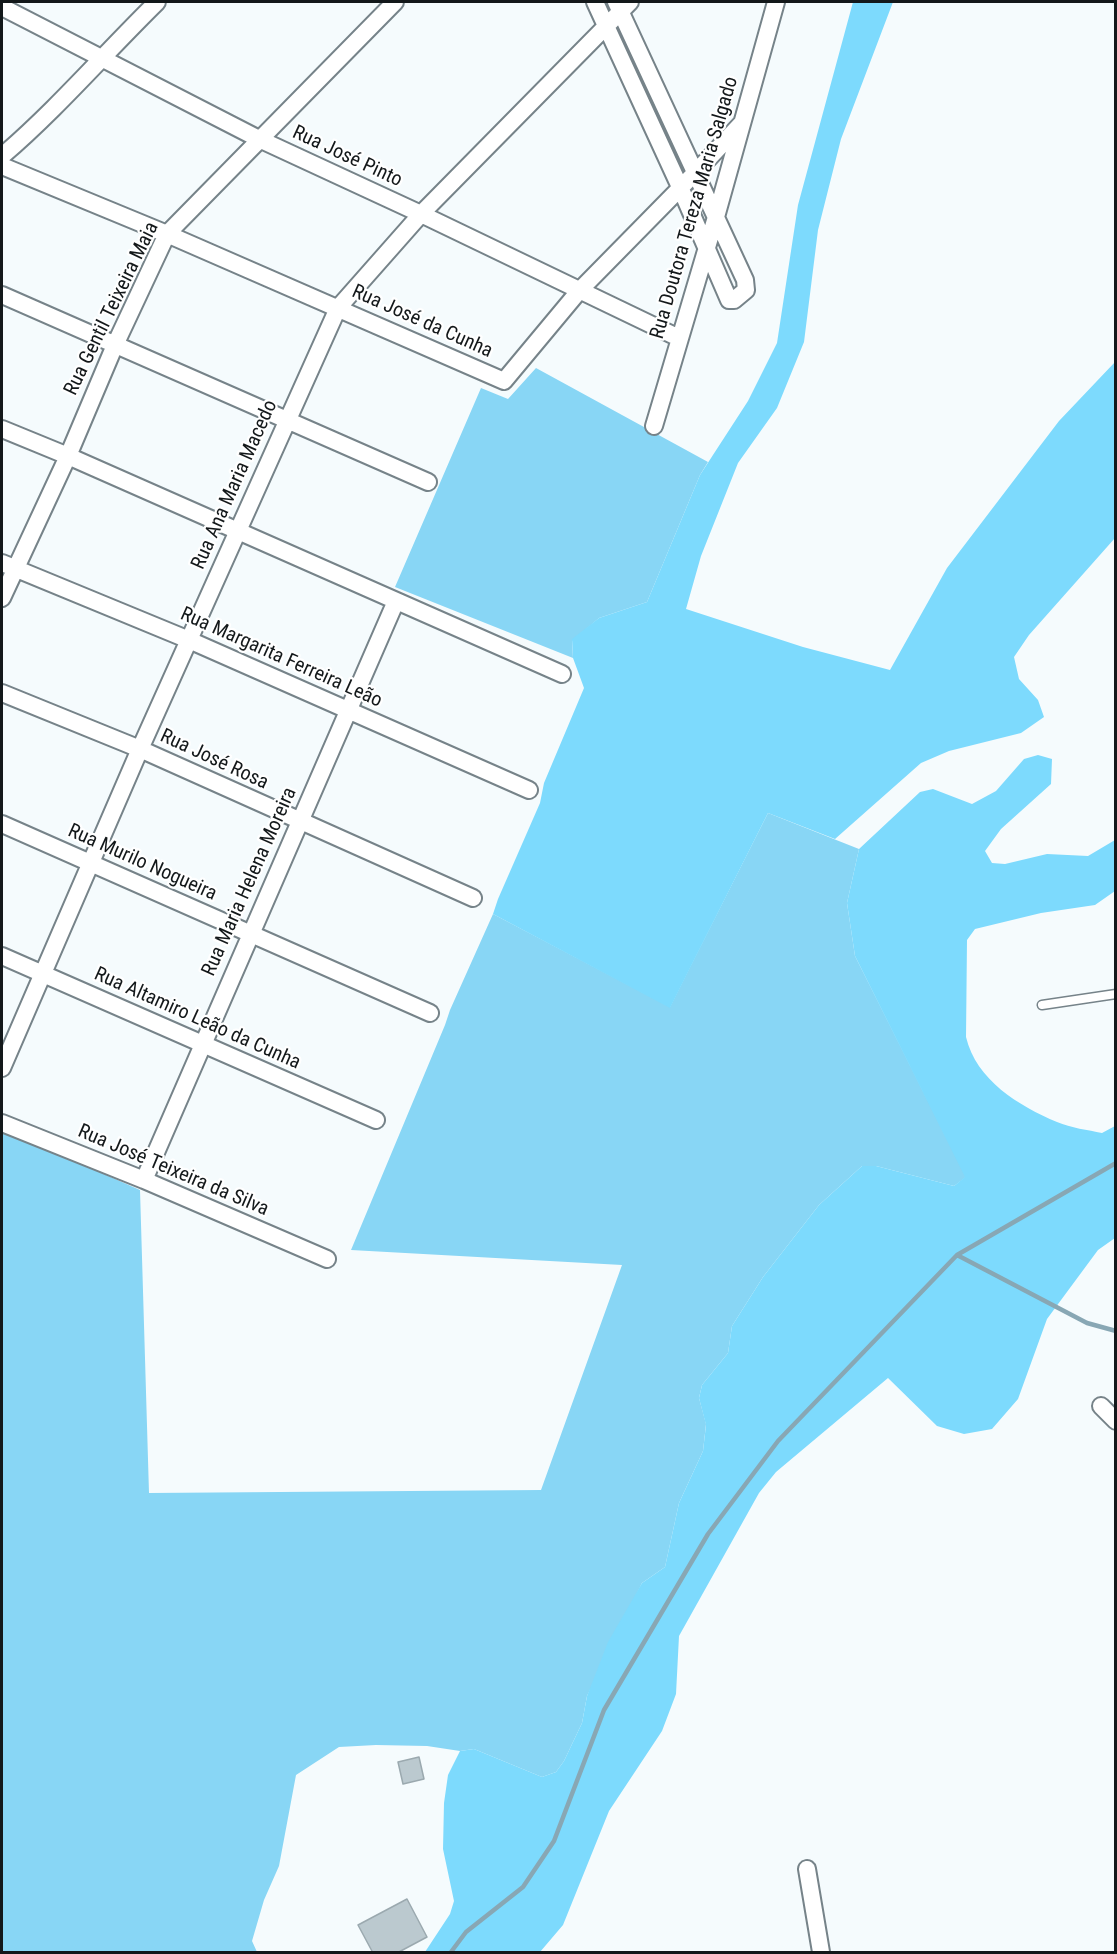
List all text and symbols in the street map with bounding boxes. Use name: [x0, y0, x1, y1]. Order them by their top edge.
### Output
street label: Rua Doutora Tereza Maria Salgado: [646, 74, 744, 342]
street label: Rua José Pinto: [288, 121, 406, 193]
street label: Rua Gentil Teixeira Maia: [60, 218, 164, 400]
street label: Rua José da Cunha: [348, 280, 496, 364]
street label: Rua Ana Maria Macedo: [187, 397, 283, 573]
street label: Rua Margarita Ferreira Leão: [176, 603, 386, 713]
street label: Rua José Rosa: [156, 724, 272, 796]
street label: Rua Maria Helena Moreira: [198, 784, 302, 980]
street label: Rua Murilo Nogueira: [64, 819, 220, 907]
street label: Rua Altamiro Leão da Cunha: [90, 963, 304, 1075]
street label: Rua José Teixeira da Silva: [74, 1120, 272, 1222]

